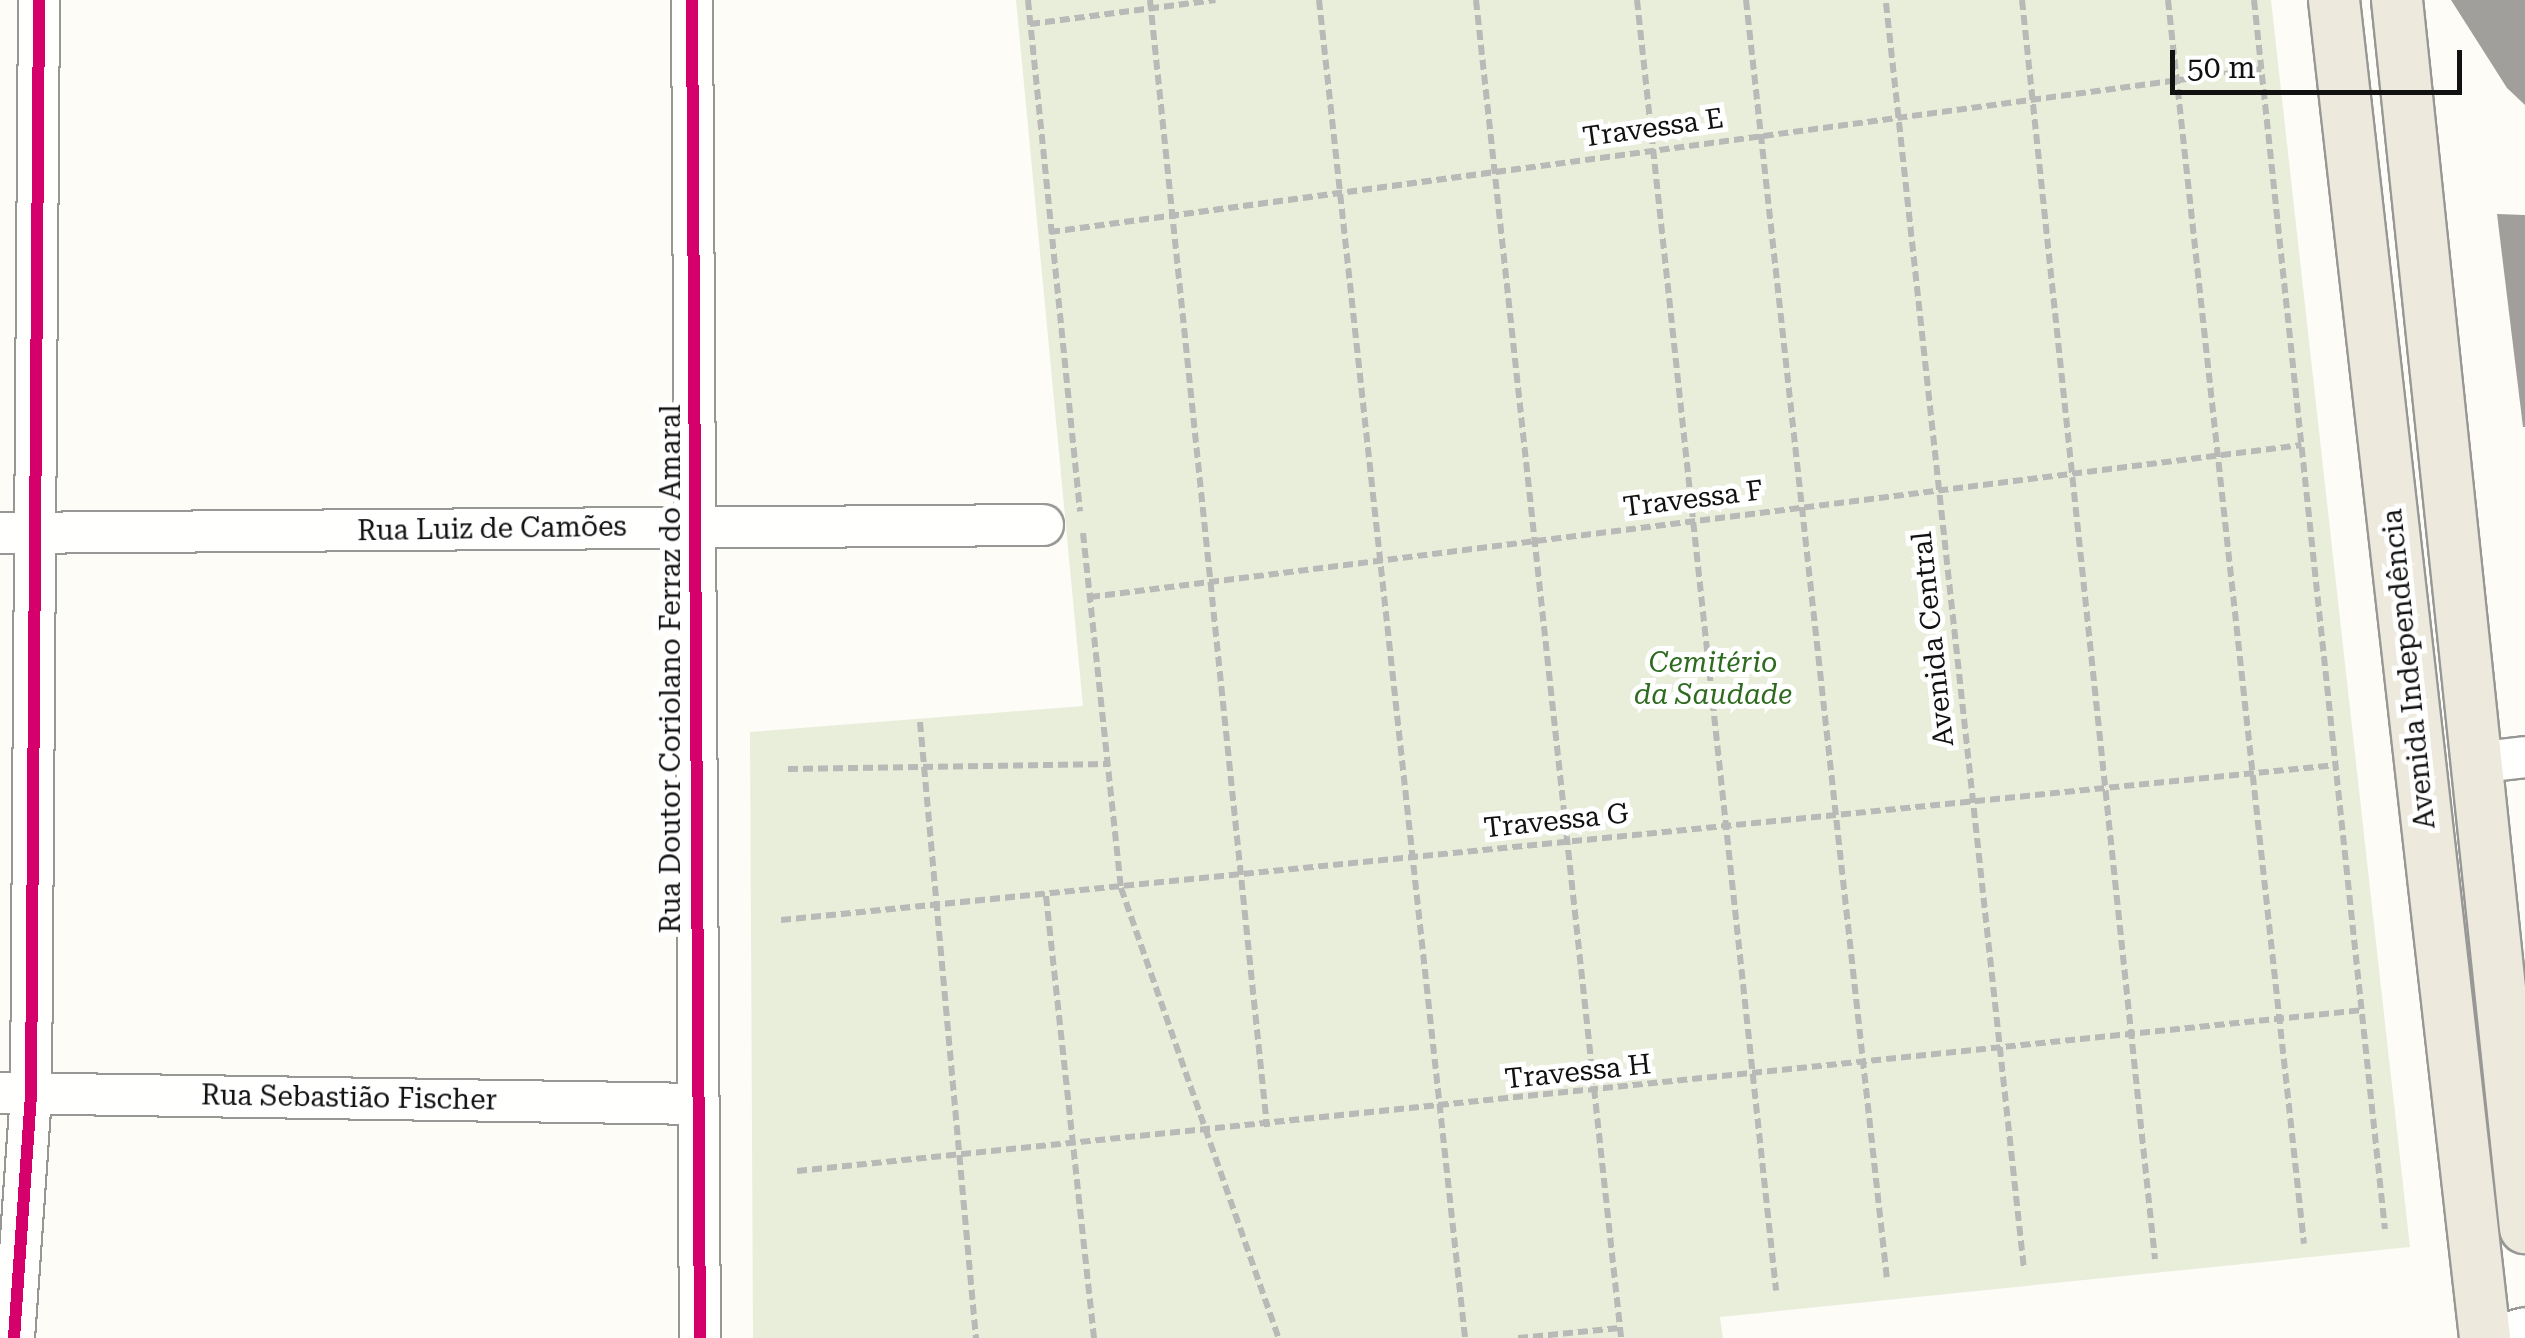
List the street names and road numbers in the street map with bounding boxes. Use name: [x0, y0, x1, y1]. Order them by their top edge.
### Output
street label: Travessa E: [1580, 102, 1726, 154]
street label: Rua Doutor Coriolano Ferraz do Amaral: [654, 405, 688, 933]
street label: Travessa F: [1621, 474, 1765, 524]
street label: Avenida Independência: [2375, 507, 2443, 831]
street label: Rua Luiz de Camões: [357, 510, 627, 548]
street label: Avenida Central: [1905, 530, 1961, 748]
street label: Travessa G: [1482, 797, 1630, 845]
street label: Travessa H: [1503, 1048, 1653, 1096]
street label: Rua Sebastião Fischer: [201, 1079, 497, 1117]

